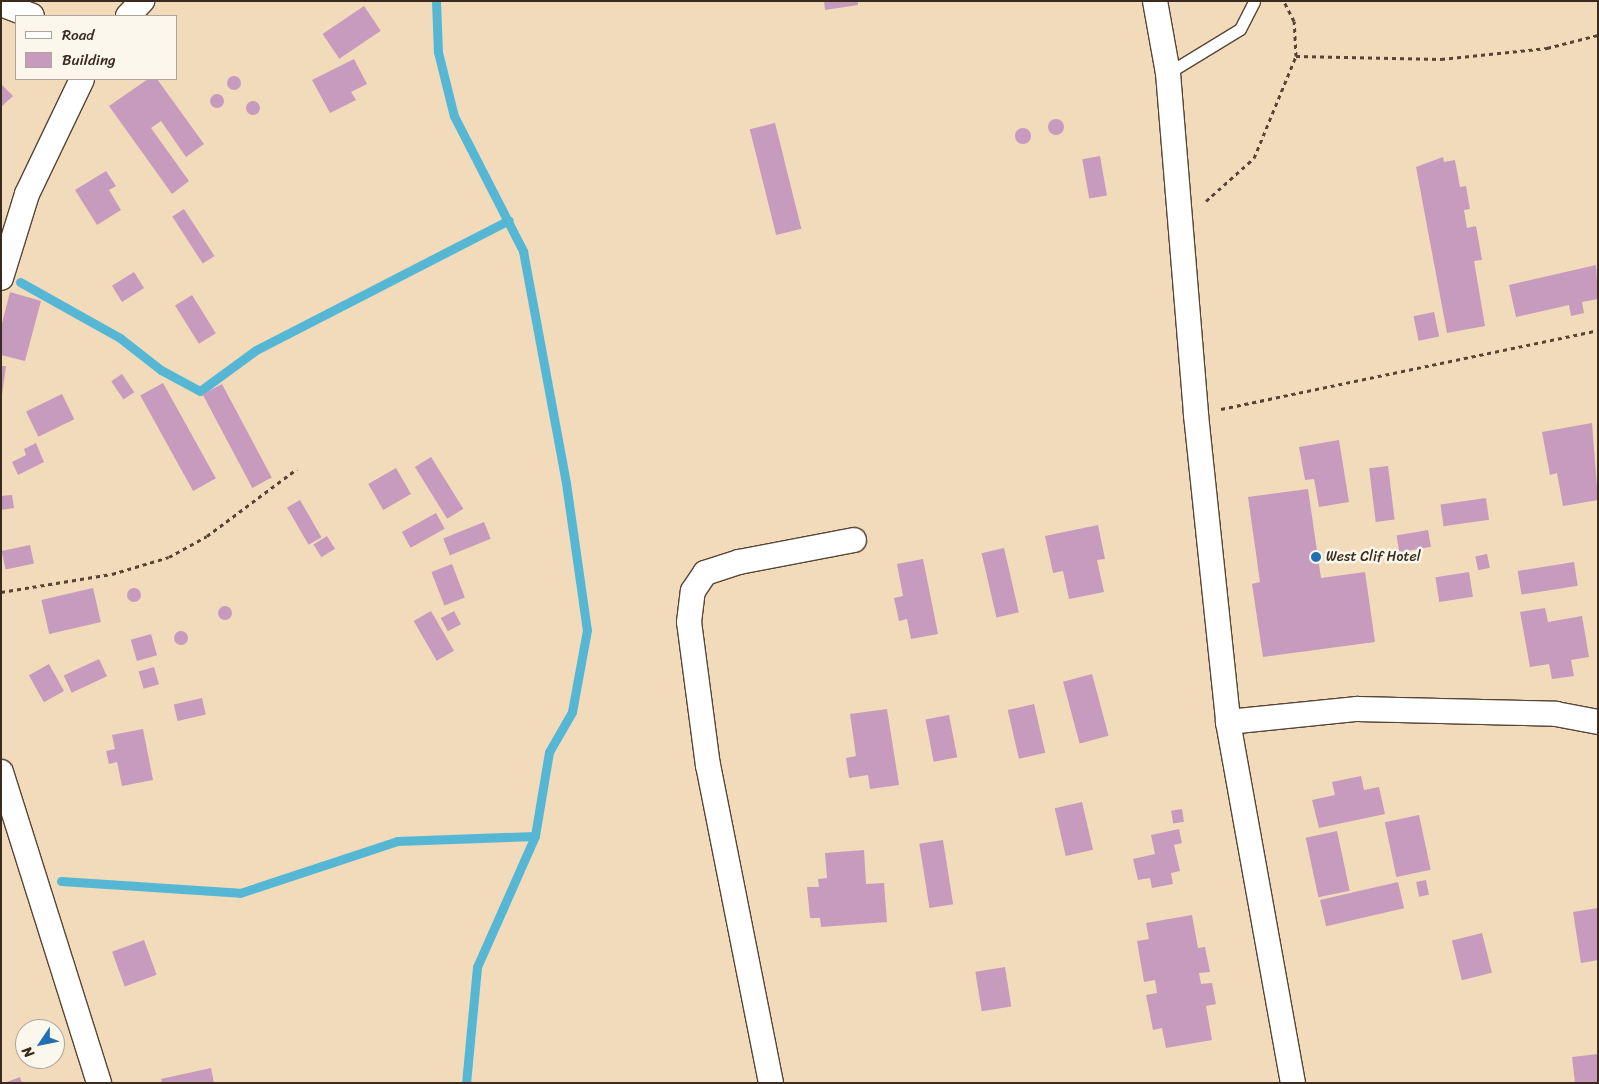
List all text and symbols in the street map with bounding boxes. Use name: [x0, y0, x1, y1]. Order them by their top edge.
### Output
legend: [15, 15, 178, 80]
text: Road: [62, 22, 94, 48]
text: Building: [62, 47, 116, 73]
place label: West Clif Hotel: [1326, 549, 1421, 565]
marker: West Clif Hotel: [1310, 551, 1322, 563]
north arrow: [15, 1019, 65, 1069]
text: N: [15, 1041, 41, 1063]

